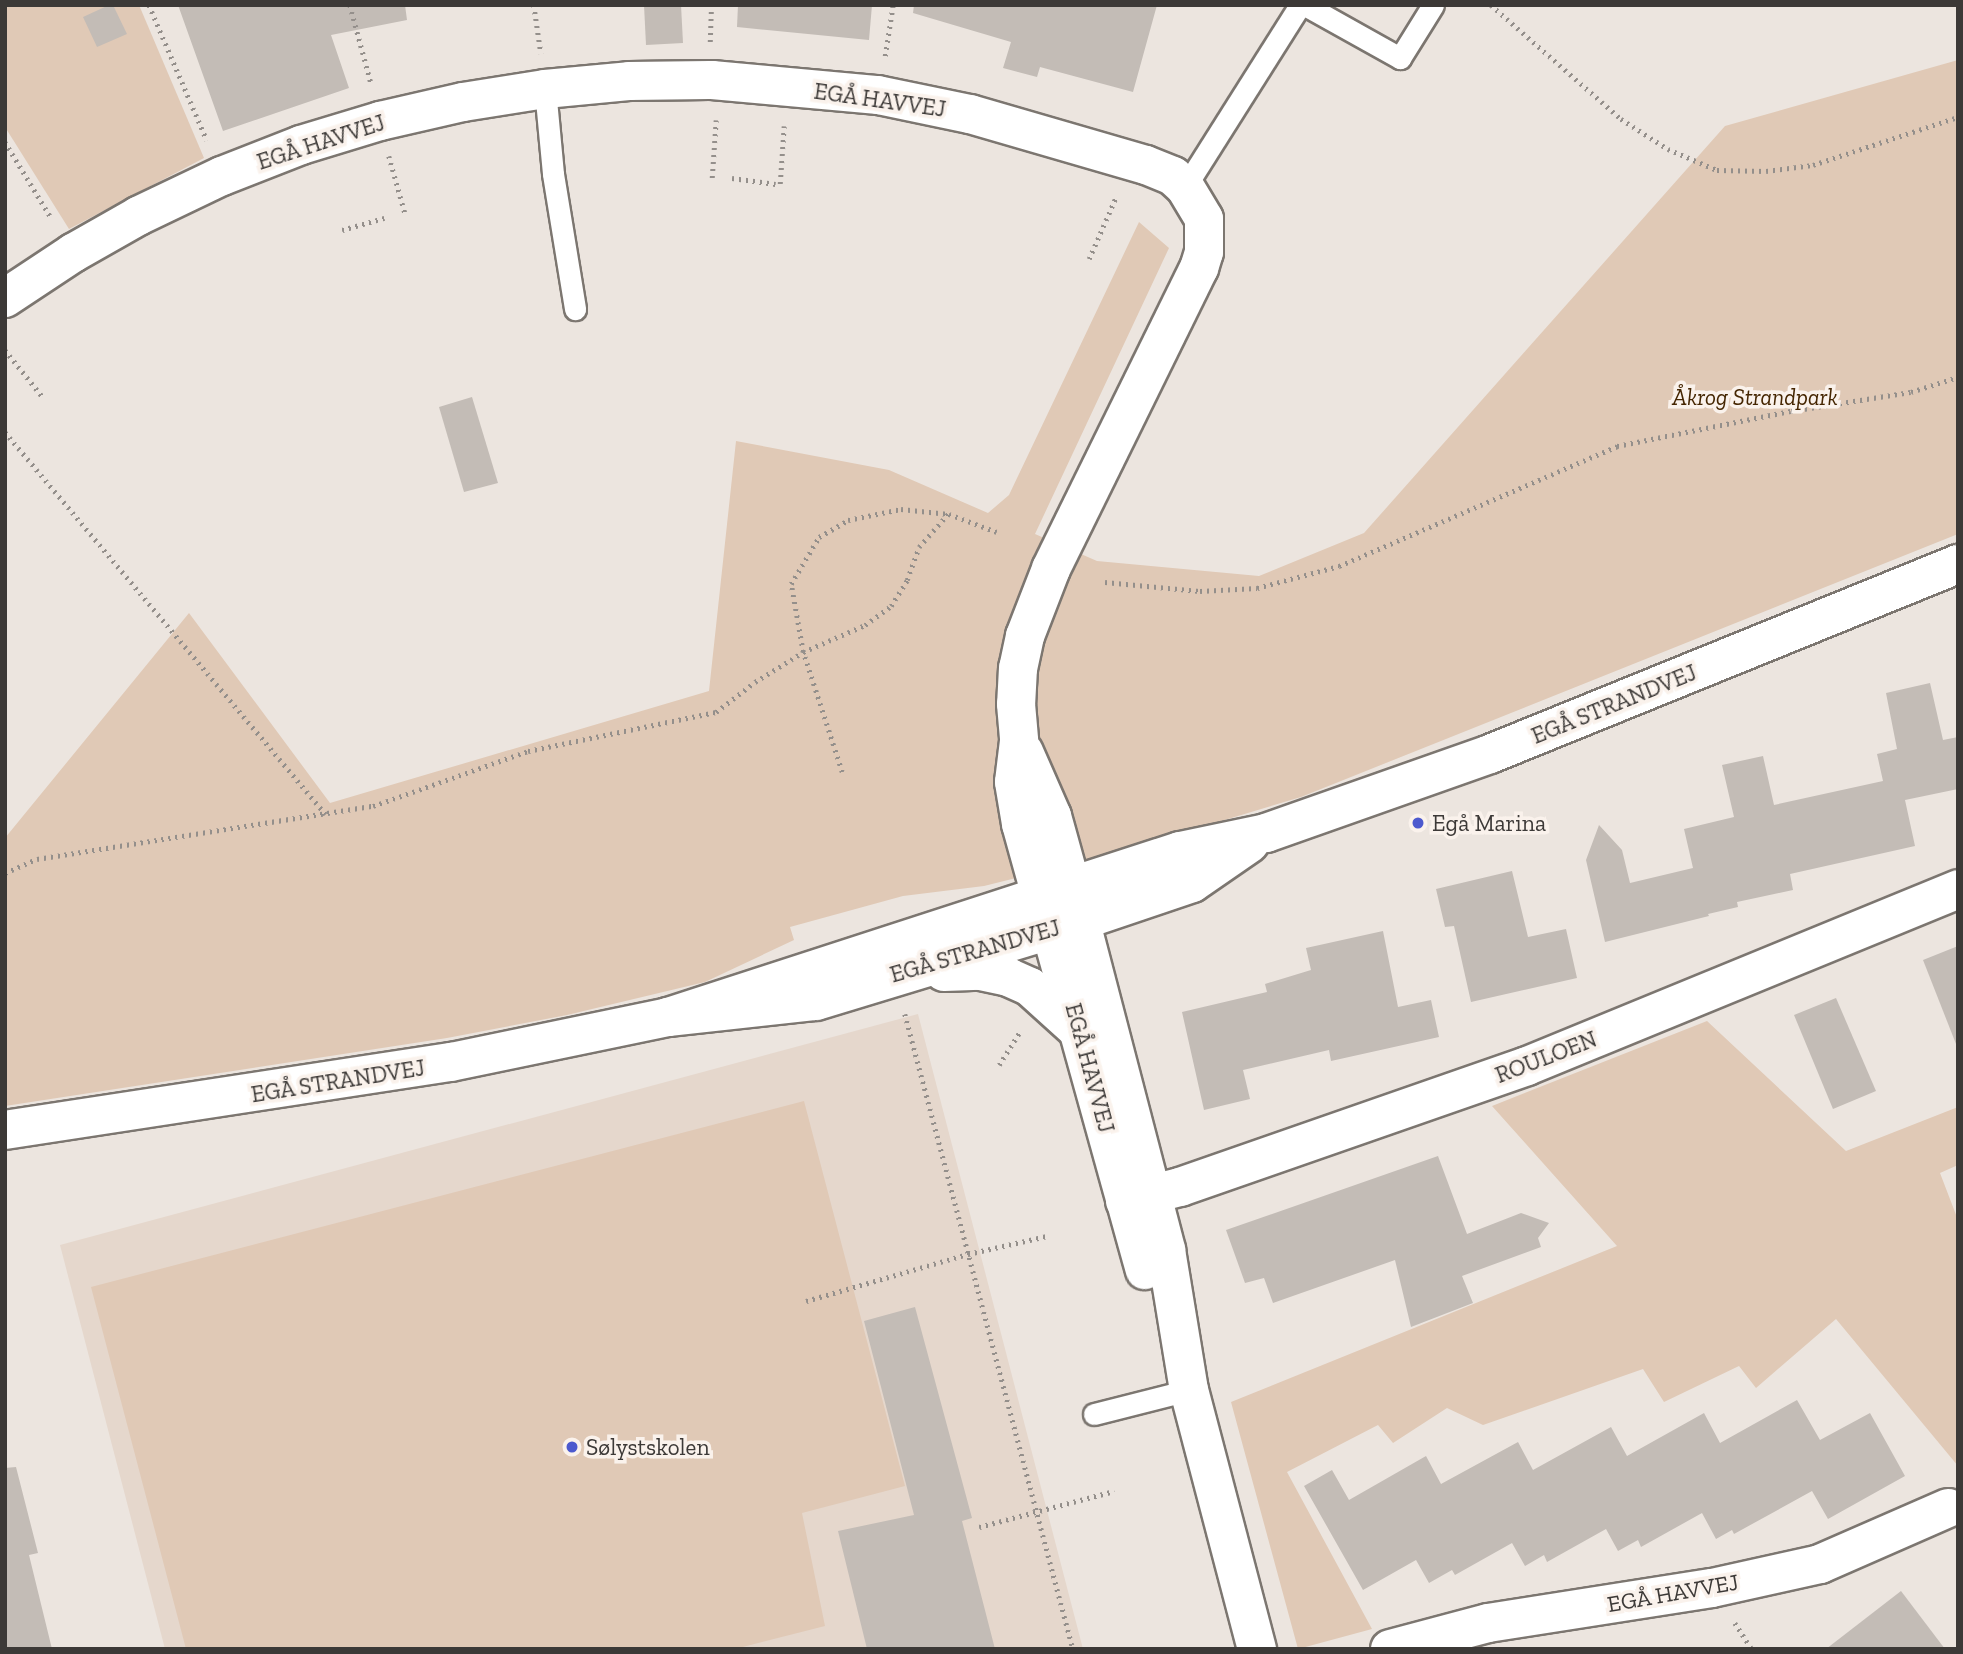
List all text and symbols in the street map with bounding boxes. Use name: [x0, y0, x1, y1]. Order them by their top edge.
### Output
street label: EGÅ HAVVEJ: [812, 77, 948, 123]
street label: EGÅ HAVVEJ: [253, 108, 389, 176]
park label: Åkrog Strandpark: [1672, 383, 1838, 411]
street label: EGÅ STRANDVEJ: [1527, 658, 1701, 750]
place label: Egå Marina: [1432, 809, 1546, 837]
marker: Egå Marina: [1410, 815, 1426, 831]
street label: EGÅ STRANDVEJ: [886, 913, 1064, 989]
street label: EGÅ HAVVEJ: [1059, 1000, 1121, 1136]
street label: ROULOEN: [1491, 1025, 1601, 1089]
street label: EGÅ STRANDVEJ: [249, 1054, 427, 1108]
place label: Sølystskolen: [586, 1433, 710, 1461]
marker: Sølystskolen: [564, 1439, 580, 1455]
street label: EGÅ HAVVEJ: [1605, 1568, 1741, 1618]

